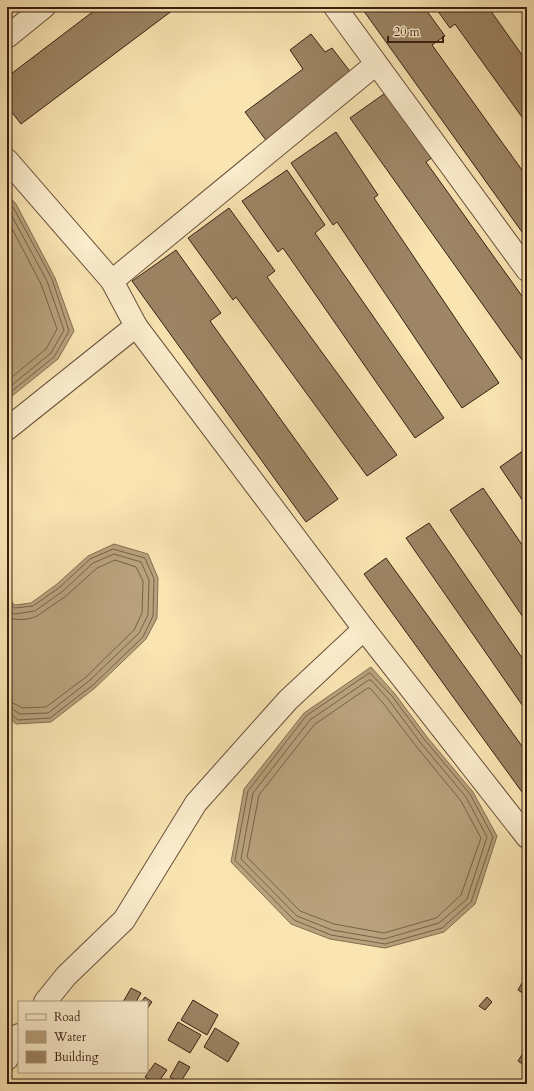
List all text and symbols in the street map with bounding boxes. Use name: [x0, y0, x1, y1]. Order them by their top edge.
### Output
scale bar: [388, 18, 443, 44]
text: 20 m: [394, 24, 421, 40]
legend: [18, 1001, 148, 1073]
text: Road: [54, 1009, 81, 1025]
text: Water: [53, 1029, 87, 1045]
text: Building: [54, 1049, 99, 1065]

